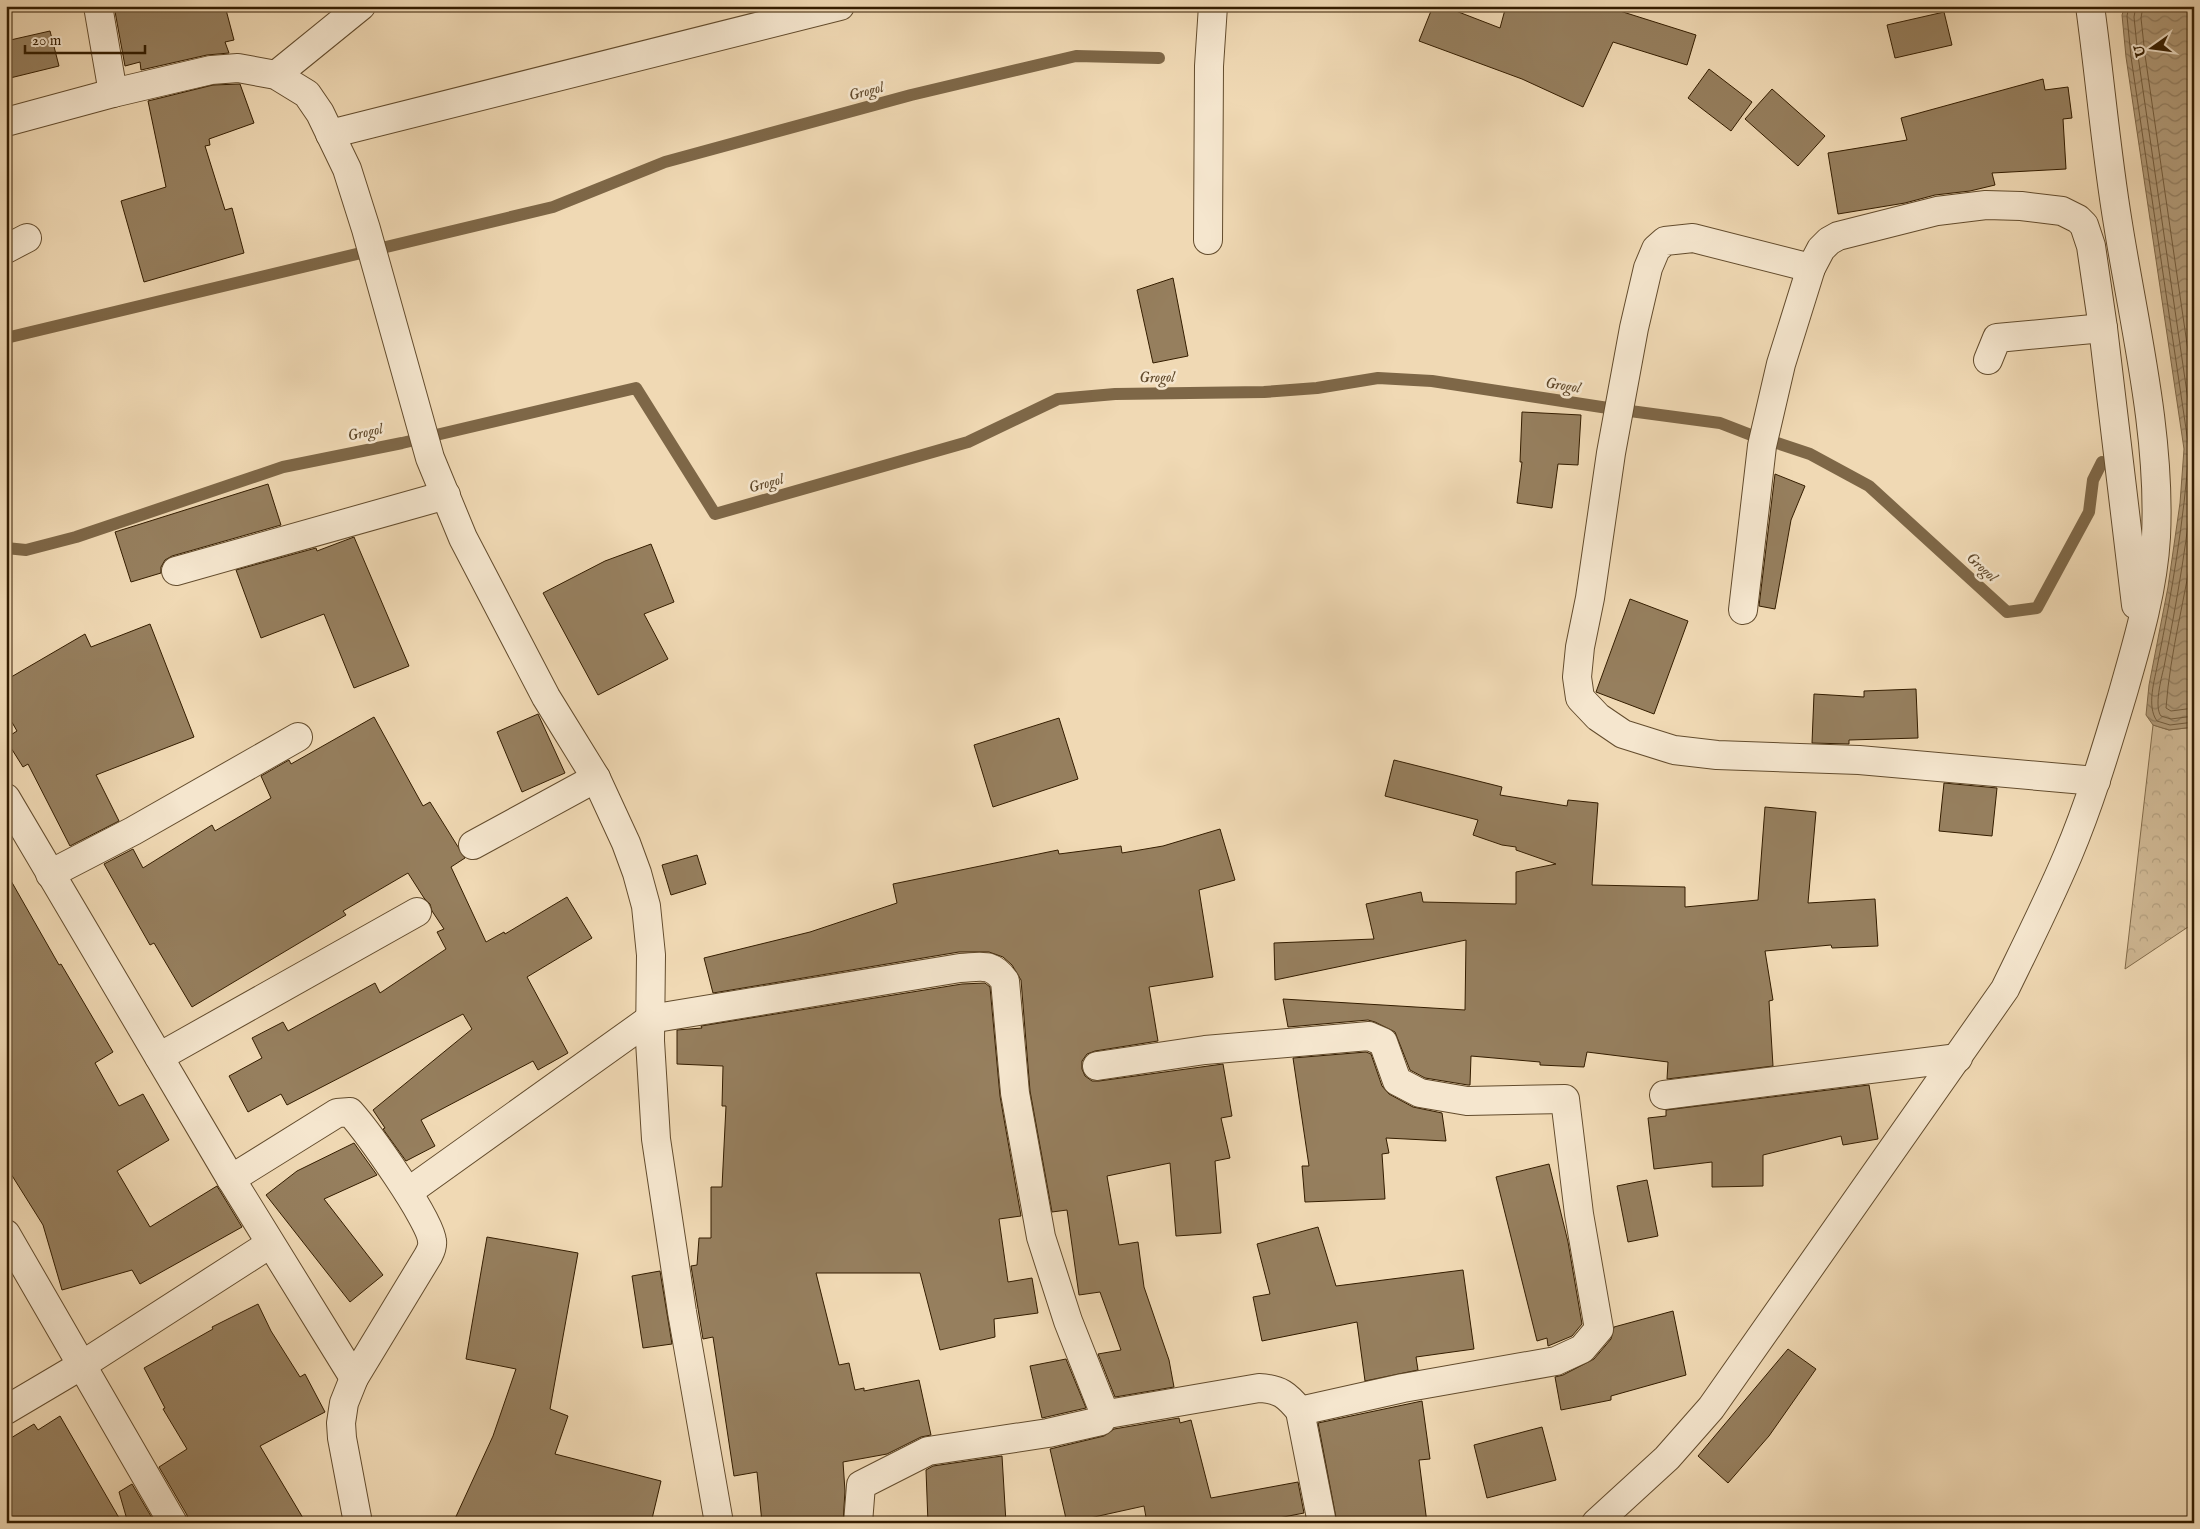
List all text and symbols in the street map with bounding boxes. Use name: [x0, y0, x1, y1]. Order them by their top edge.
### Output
scale bar: [25, 22, 145, 54]
north arrow: [2128, 22, 2178, 72]
text: 20 m: [32, 31, 62, 50]
text: U: [2130, 42, 2151, 60]
water label: Grogol: [847, 77, 887, 106]
water label: Grogol: [1139, 368, 1176, 388]
water label: Grogol: [1544, 373, 1583, 399]
water label: Grogol: [346, 419, 386, 447]
water label: Grogol: [746, 469, 788, 498]
water label: Grogol: [1961, 548, 2002, 588]

